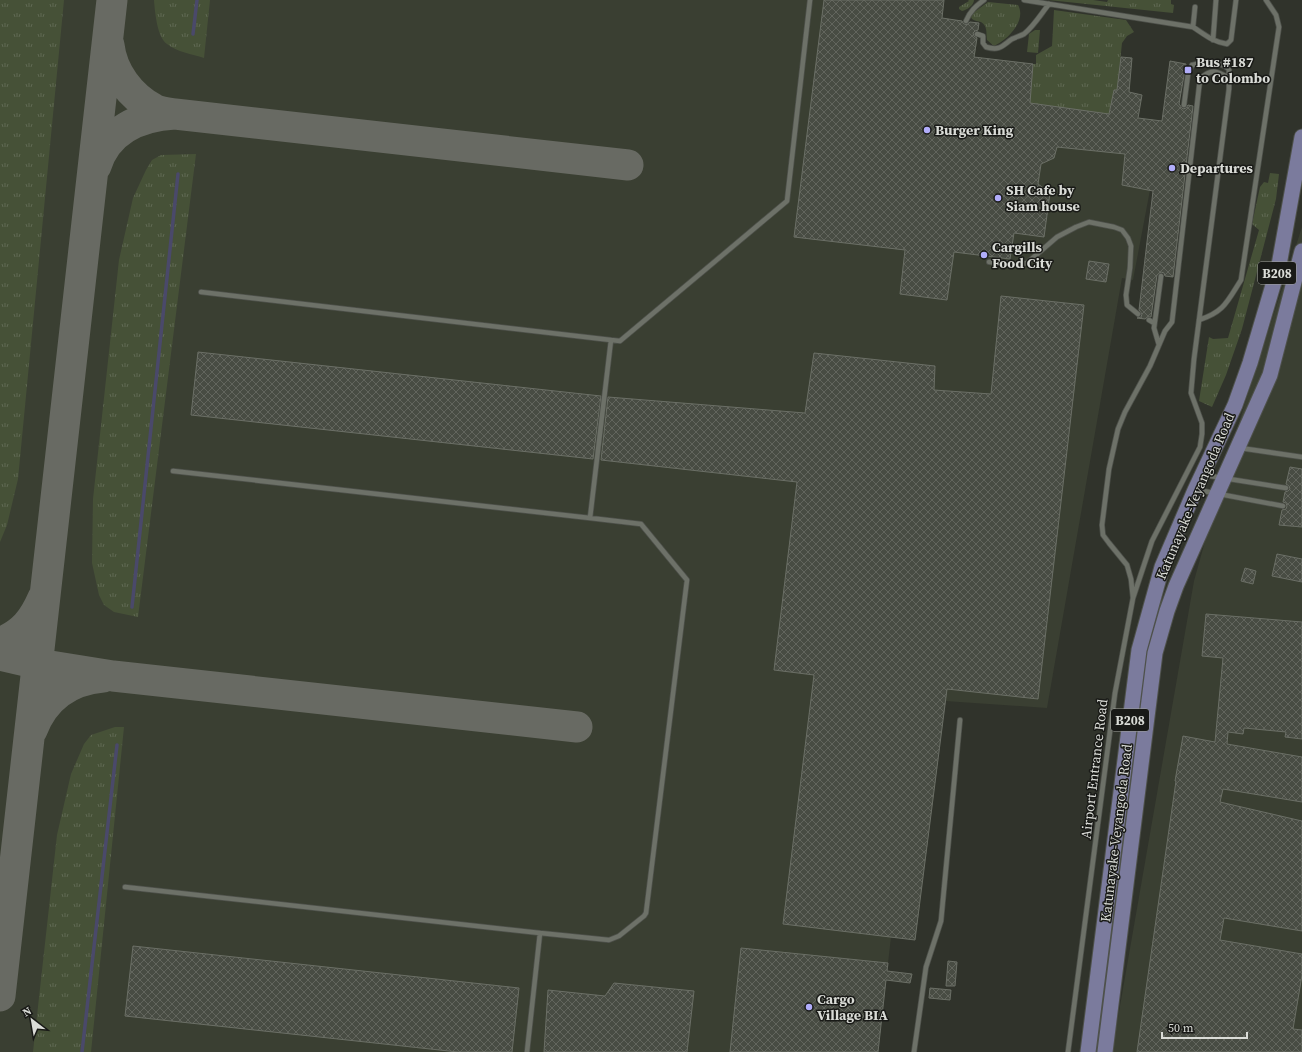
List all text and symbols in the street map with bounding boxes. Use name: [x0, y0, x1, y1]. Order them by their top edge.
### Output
place label: Bus #187 to Colombo: [1196, 52, 1270, 88]
marker: Bus #187 to Colombo: [1183, 65, 1193, 75]
place label: Burger King: [935, 120, 1014, 140]
marker: Burger King: [922, 125, 932, 135]
place label: Departures: [1180, 158, 1253, 178]
marker: Departures: [1167, 163, 1177, 173]
place label: SH Cafe by Siam house: [1006, 180, 1080, 216]
marker: SH Cafe by Siam house: [993, 193, 1003, 203]
place label: Cargills Food City: [992, 237, 1053, 273]
marker: Cargills Food City: [979, 250, 989, 260]
road number: B208: [1258, 262, 1296, 284]
street label: Katunayake-Veyangoda Road: [1151, 410, 1239, 582]
street label: Airport Entrance Road: [1075, 698, 1113, 840]
road number: B208: [1111, 709, 1149, 731]
street label: Katunayake-Veyangoda Road: [1095, 743, 1137, 923]
place label: Cargo Village BIA: [817, 989, 888, 1025]
north arrow: [12, 1000, 52, 1040]
marker: Cargo Village BIA: [804, 1002, 814, 1012]
text: N: [20, 1003, 34, 1020]
scale bar: [1162, 1014, 1247, 1040]
text: 50 m: [1168, 1020, 1194, 1036]

